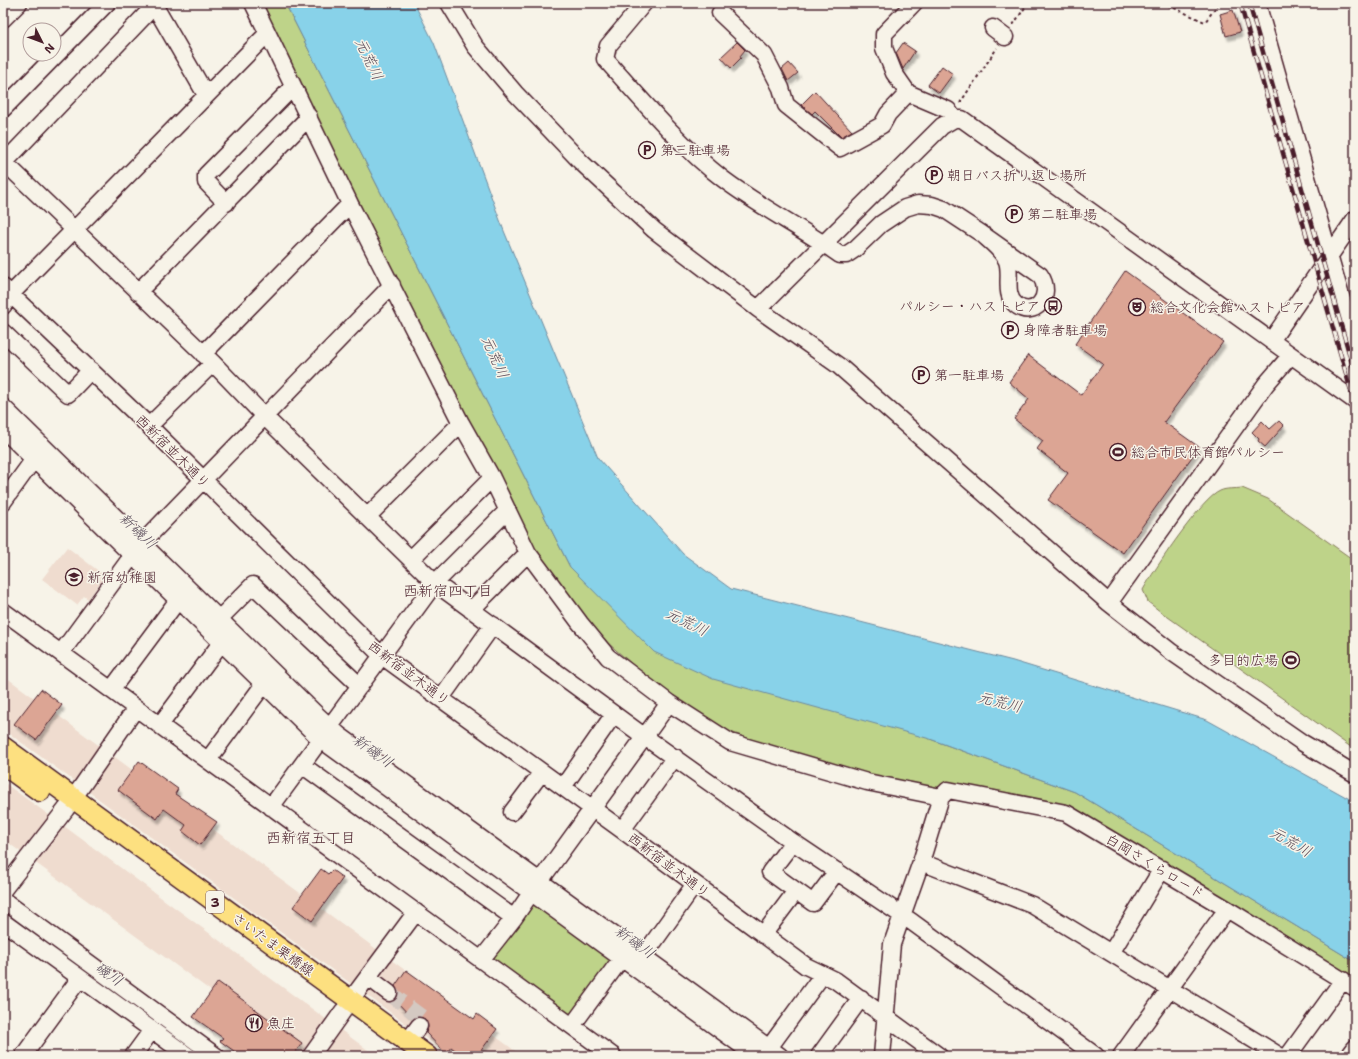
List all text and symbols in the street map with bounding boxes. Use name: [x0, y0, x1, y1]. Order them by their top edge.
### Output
north arrow: [22, 22, 62, 62]
water label: 元荒川: [350, 34, 388, 84]
text: N: [40, 40, 58, 57]
parking icon: 第三駐車場: [637, 140, 657, 160]
place label: 第三駐車場: [660, 141, 730, 159]
parking icon: 朝日バス折り返し場所: [924, 165, 944, 185]
place label: 朝日バス折り返し場所: [947, 166, 1087, 184]
parking icon: 第二駐車場: [1004, 204, 1024, 224]
place label: 第二駐車場: [1027, 205, 1097, 223]
bus stop icon: パルシー・ハストピア: [1043, 296, 1063, 316]
place label: パルシー・ハストピア: [899, 297, 1040, 315]
theatre icon: 総合文化会館ハストピア: [1127, 297, 1147, 317]
place label: 総合文化会館ハストピア: [1150, 298, 1305, 316]
parking icon: 身障者駐車場: [1000, 320, 1020, 340]
place label: 身障者駐車場: [1023, 321, 1107, 339]
water label: 元荒川: [477, 332, 513, 382]
parking icon: 第一駐車場: [911, 365, 931, 385]
place label: 第一駐車場: [934, 366, 1004, 384]
street label: 西新宿並木通り: [132, 410, 214, 492]
sports icon: 総合市民体育館パルシー: [1108, 442, 1128, 462]
place label: 総合市民体育館パルシー: [1131, 443, 1285, 461]
water label: 新磯川: [115, 508, 161, 554]
school or university icon: 新宿幼稚園: [64, 567, 84, 587]
place label: 新宿幼稚園: [87, 568, 157, 586]
district label: 西新宿四丁目: [403, 581, 493, 601]
water label: 元荒川: [662, 603, 712, 641]
street label: 西新宿並木通り: [364, 636, 454, 710]
sports icon: 多目的広場: [1281, 650, 1301, 670]
place label: 多目的広場: [1208, 651, 1278, 669]
water label: 元荒川: [976, 687, 1024, 717]
water label: 新磯川: [349, 730, 397, 772]
water label: 元荒川: [1267, 822, 1315, 862]
district label: 西新宿五丁目: [266, 828, 356, 848]
street label: 西新宿並木通り: [624, 828, 714, 902]
street label: 白岡さくらロード: [1102, 829, 1208, 903]
road number: 3: [206, 891, 224, 913]
street label: さいたま栗橋線: [228, 908, 318, 980]
water label: 新磯川: [611, 921, 659, 963]
water label: 磯川: [91, 957, 127, 991]
restaurant icon: 魚庄: [244, 1013, 264, 1033]
place label: 魚庄: [267, 1014, 295, 1032]

